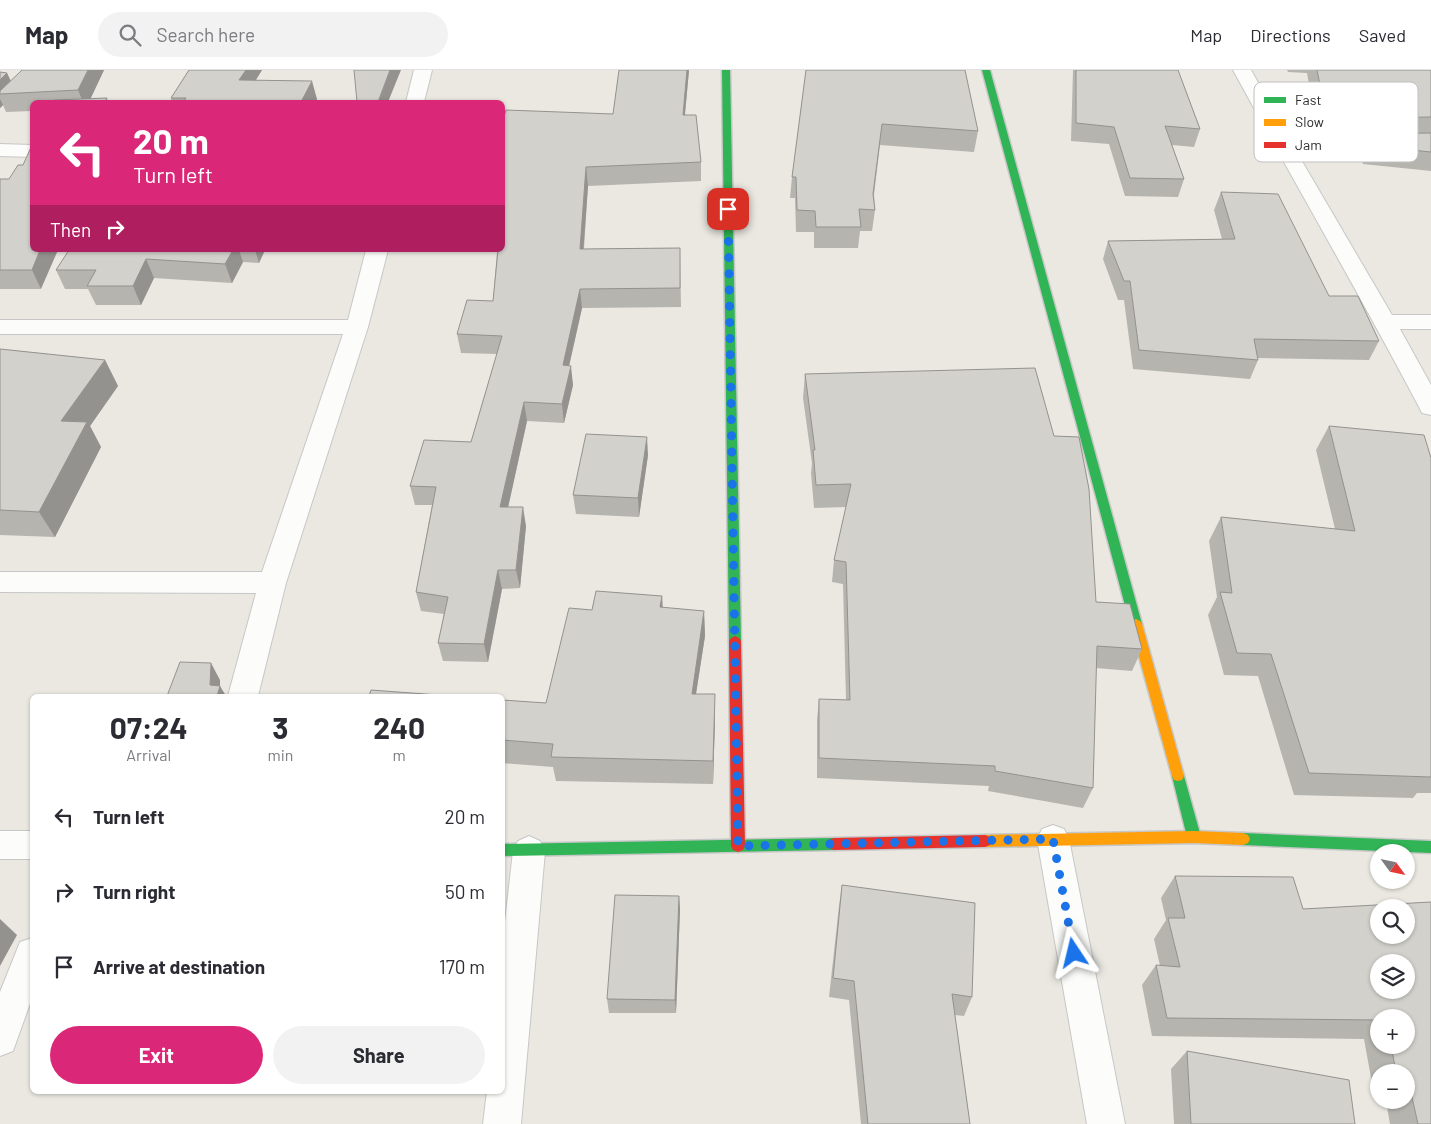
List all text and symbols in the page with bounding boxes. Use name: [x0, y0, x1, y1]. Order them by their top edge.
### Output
search box: [98, 12, 448, 57]
text: Map: [25, 20, 68, 49]
icon: search: [116, 21, 144, 49]
text: Search here: [156, 23, 255, 46]
text: Map: [1190, 24, 1222, 46]
text: Directions: [1250, 24, 1331, 46]
text: Saved: [1359, 24, 1406, 46]
legend: [1254, 82, 1418, 162]
text: Fast: [1295, 91, 1321, 108]
text: Slow: [1295, 113, 1324, 130]
text: 20 m: [133, 119, 209, 161]
icon: left: [50, 120, 115, 185]
text: Jam: [1295, 136, 1322, 153]
text: Turn left: [133, 161, 213, 187]
pin: [707, 188, 749, 230]
icon: arrive: [714, 195, 742, 223]
icon: right: [101, 215, 129, 243]
text: Then: [50, 218, 91, 241]
text: 07:24: [110, 709, 188, 745]
text: 3: [272, 709, 288, 745]
text: 240: [373, 709, 425, 745]
text: Arrival: [126, 745, 171, 764]
text: min: [267, 745, 293, 764]
text: m: [393, 745, 406, 764]
icon: left: [50, 803, 78, 831]
text: Turn left: [93, 805, 164, 828]
text: 20 m: [445, 805, 485, 828]
north arrow: [1370, 844, 1415, 889]
map controls: [1370, 844, 1415, 1109]
icon: right: [50, 878, 78, 906]
text: Turn right: [93, 880, 175, 903]
text: 50 m: [445, 880, 485, 903]
button: search: [1370, 899, 1415, 944]
position arrow: [1047, 926, 1099, 978]
icon: arrive: [50, 953, 78, 981]
button: layers: [1370, 954, 1415, 999]
text: Arrive at destination: [93, 955, 265, 978]
text: 170 m: [439, 955, 485, 978]
button: +: [1370, 1009, 1415, 1054]
button: Exit: [50, 1026, 263, 1084]
button: Share: [273, 1026, 485, 1084]
button: −: [1370, 1064, 1415, 1109]

